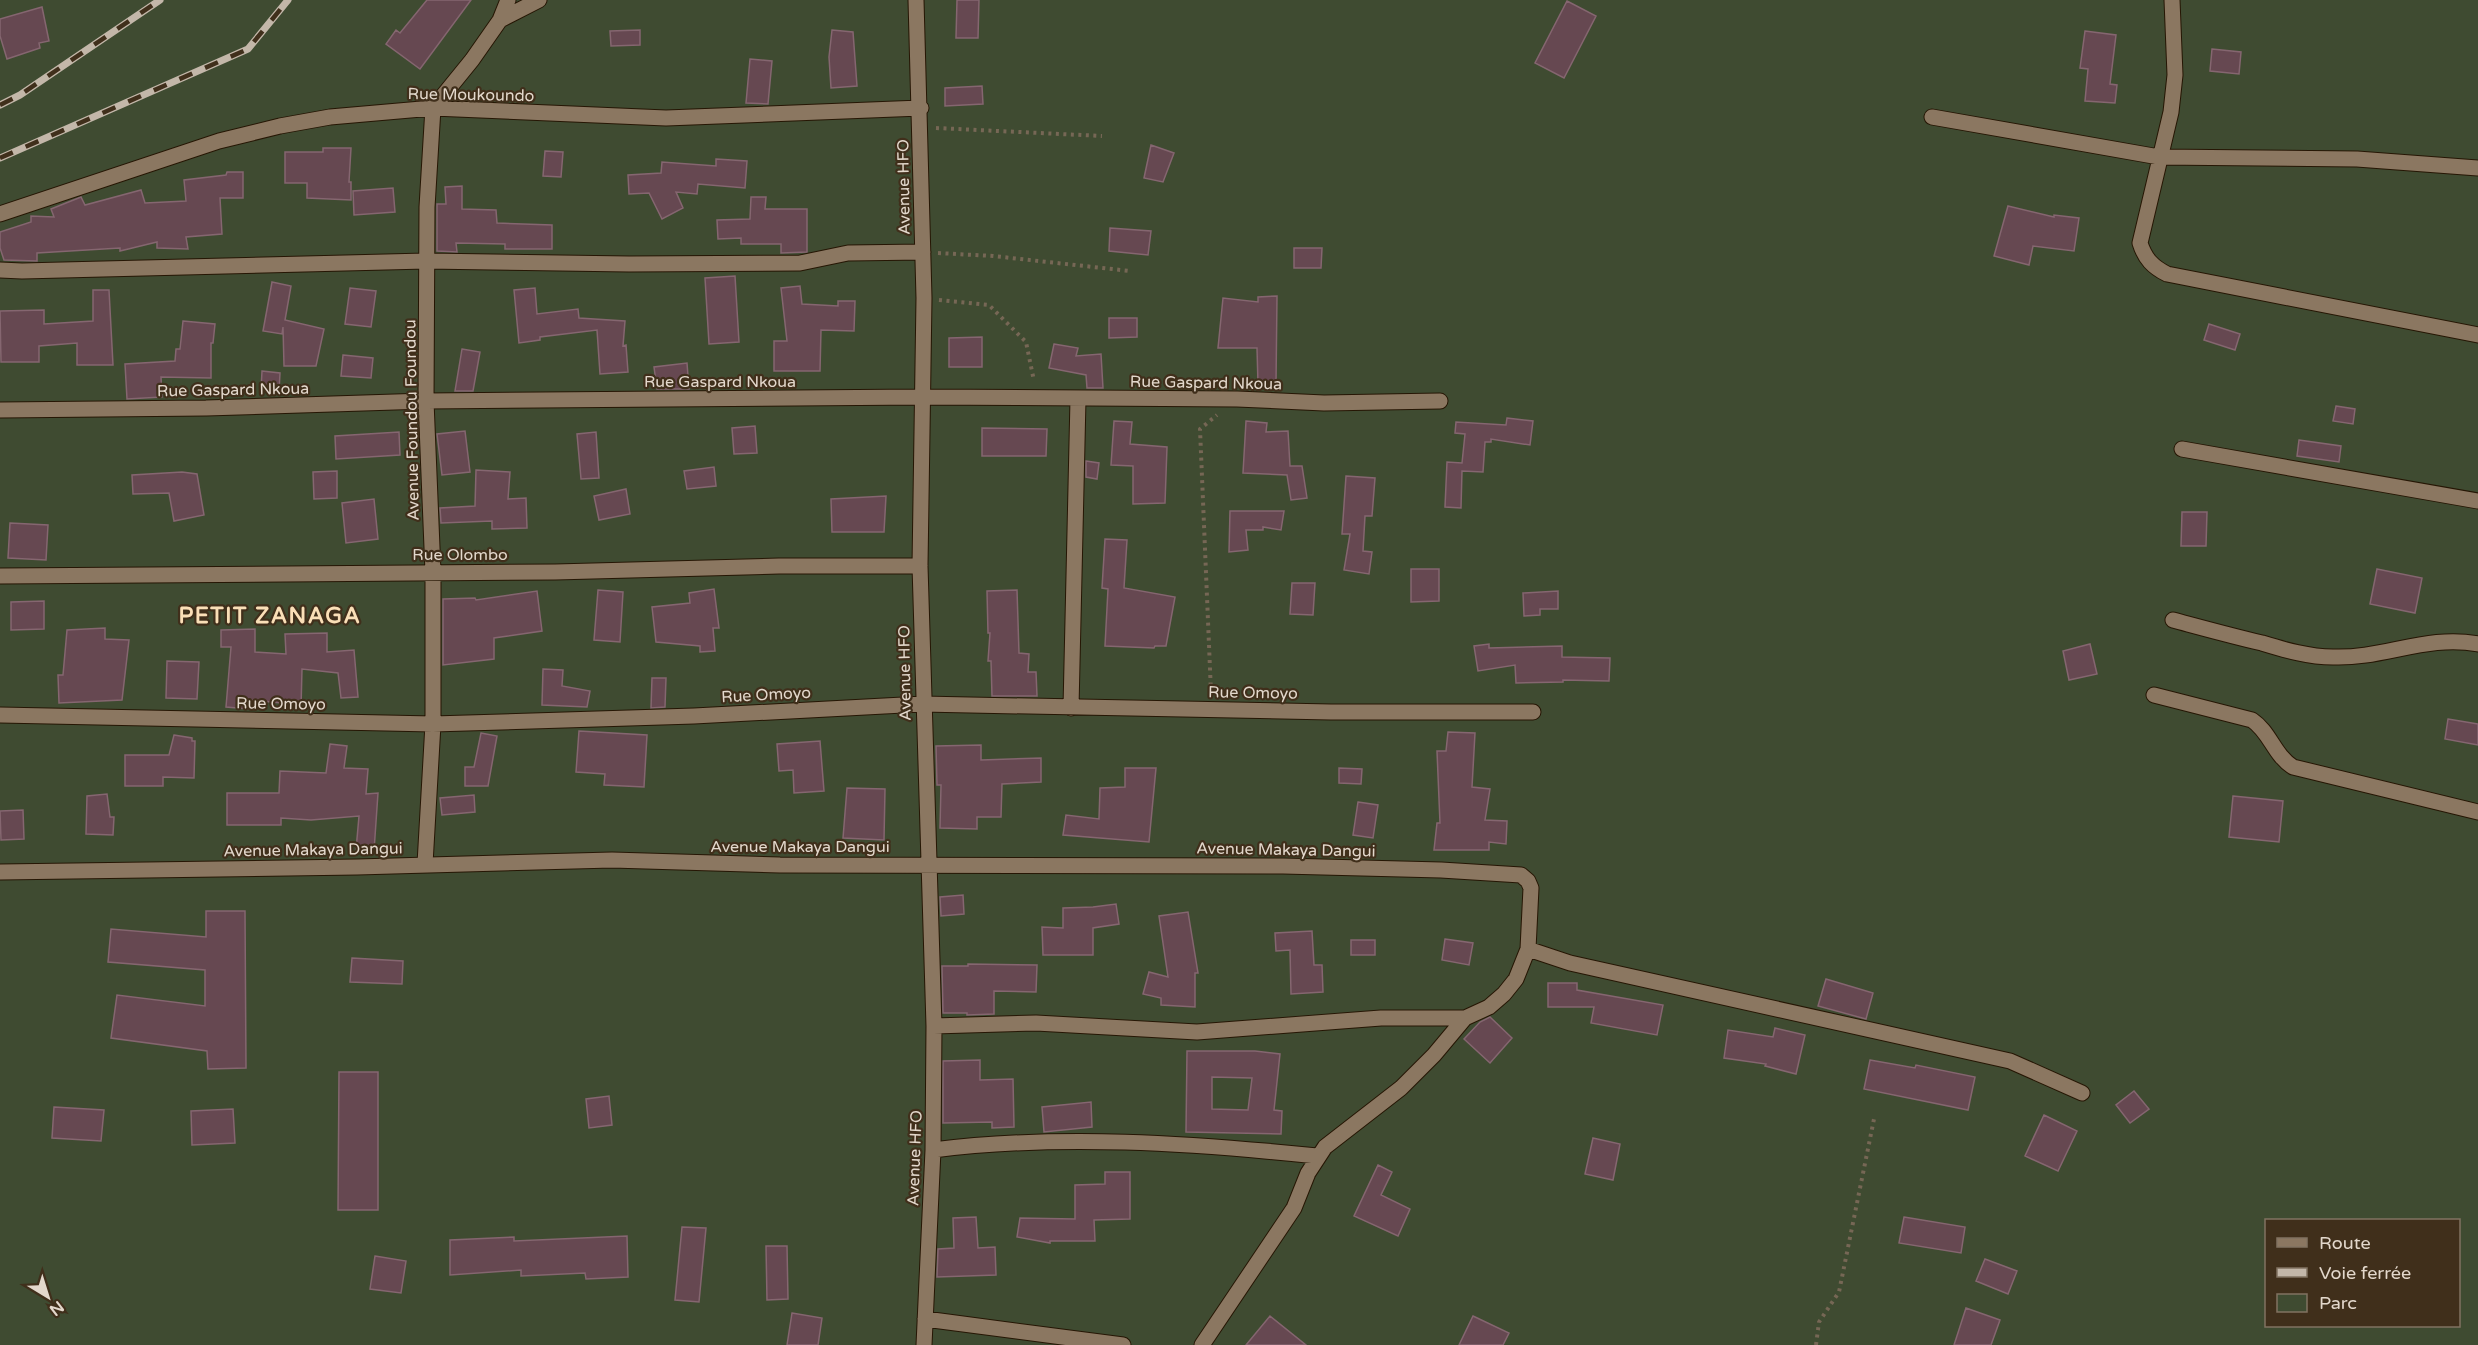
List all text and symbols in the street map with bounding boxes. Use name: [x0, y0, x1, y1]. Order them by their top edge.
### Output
street label: Rue Moukoundo: [407, 84, 534, 106]
street label: Avenue HFO: [893, 139, 915, 235]
street label: Avenue Foundou Foundou: [400, 319, 424, 521]
street label: Rue Gaspard Nkoua: [644, 372, 796, 392]
street label: Rue Gaspard Nkoua: [1130, 372, 1282, 394]
street label: Rue Gaspard Nkoua: [157, 379, 309, 401]
street label: Rue Olombo: [412, 545, 508, 565]
district label: PETIT ZANAGA: [179, 603, 361, 629]
street label: Avenue HFO: [894, 625, 916, 721]
street label: Rue Omoyo: [1208, 682, 1298, 704]
street label: Rue Omoyo: [721, 683, 811, 707]
street label: Rue Omoyo: [236, 693, 326, 715]
street label: Avenue Makaya Dangui: [710, 837, 890, 857]
street label: Avenue Makaya Dangui: [223, 838, 403, 862]
street label: Avenue Makaya Dangui: [1196, 838, 1376, 862]
street label: Avenue HFO: [903, 1110, 927, 1206]
legend: [2265, 1219, 2460, 1327]
text: Route: [2319, 1232, 2371, 1254]
text: Voie ferrée: [2319, 1262, 2411, 1284]
north arrow: [18, 1267, 78, 1327]
text: Parc: [2319, 1292, 2357, 1314]
text: N: [45, 1296, 68, 1320]

